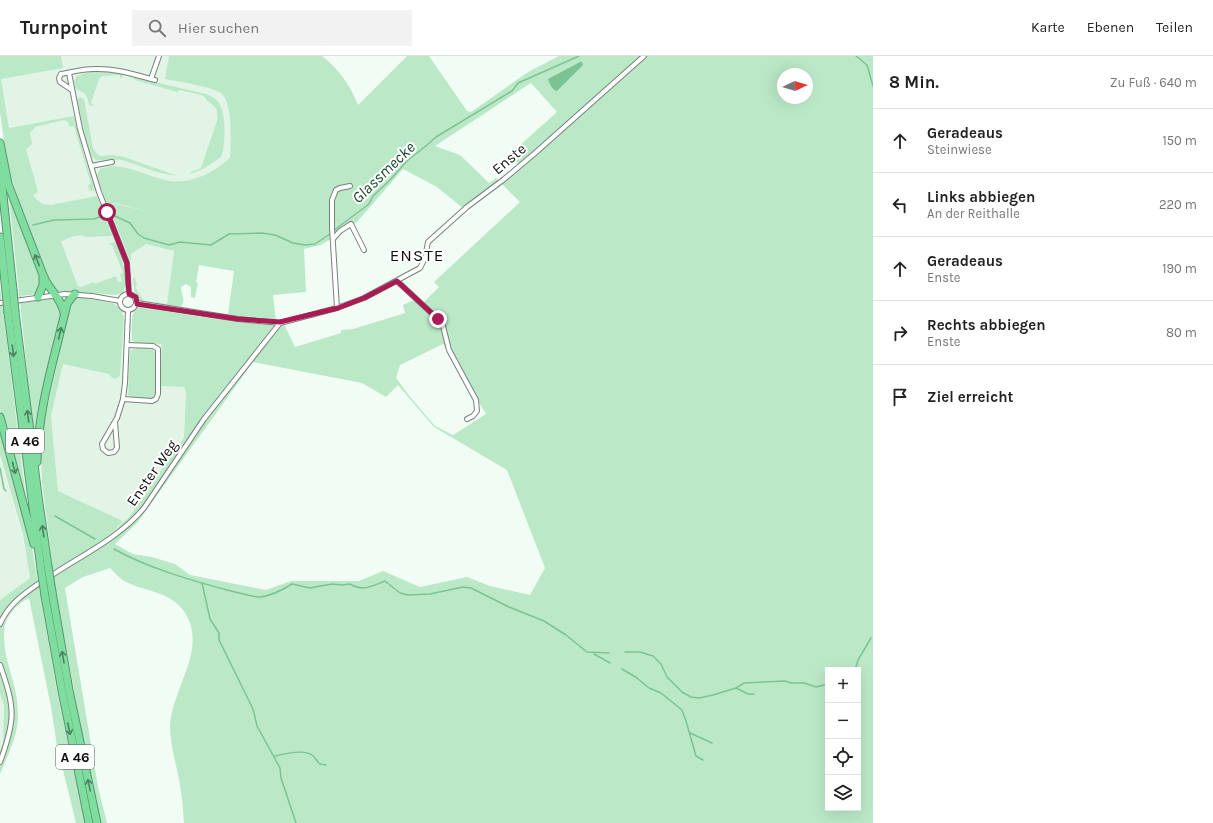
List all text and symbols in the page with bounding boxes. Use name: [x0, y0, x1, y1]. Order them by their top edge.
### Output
search box: [132, 10, 412, 46]
text: Turnpoint: [20, 17, 108, 39]
icon: search: [146, 17, 168, 39]
text: Hier suchen: [178, 19, 259, 37]
text: Karte: [1031, 19, 1065, 36]
text: Ebenen: [1087, 19, 1134, 36]
text: Teilen: [1156, 19, 1193, 36]
north arrow: [777, 68, 813, 104]
text: 8 Min.: [889, 72, 939, 92]
text: Zu Fuß · 640 m: [1110, 75, 1197, 90]
text: Geradeaus: [927, 124, 1003, 142]
icon: ahead: [889, 130, 911, 152]
text: 150 m: [1162, 133, 1197, 148]
water label: Glassmecke: [348, 137, 419, 207]
street label: Enste: [488, 140, 530, 178]
text: Steinwiese: [927, 142, 992, 157]
text: Links abbiegen: [927, 188, 1035, 206]
icon: left: [889, 194, 911, 216]
text: 220 m: [1159, 197, 1197, 212]
route start: [98, 203, 116, 221]
text: An der Reithalle: [927, 206, 1020, 221]
district label: ENSTE: [390, 245, 444, 265]
text: Geradeaus: [927, 252, 1003, 270]
one-way arrow: [33, 255, 41, 267]
icon: ahead: [889, 258, 911, 280]
text: 190 m: [1162, 261, 1197, 276]
text: Enste: [927, 270, 961, 285]
route end: [429, 310, 447, 328]
text: Rechts abbiegen: [927, 316, 1046, 334]
icon: right: [889, 322, 911, 344]
text: 80 m: [1166, 325, 1197, 340]
one-way arrow: [57, 327, 65, 340]
text: Enste: [927, 334, 961, 349]
one-way arrow: [9, 344, 17, 357]
icon: arrive: [889, 386, 911, 408]
text: Ziel erreicht: [927, 388, 1013, 406]
one-way arrow: [24, 410, 32, 423]
road number: A 46: [6, 429, 44, 453]
street label: Enster Weg: [123, 436, 182, 510]
one-way arrow: [10, 461, 18, 474]
one-way arrow: [39, 525, 47, 538]
one-way arrow: [59, 651, 67, 664]
map controls: [825, 667, 861, 811]
button: +: [825, 667, 861, 703]
button: −: [825, 703, 861, 739]
one-way arrow: [66, 722, 74, 735]
button: locate: [825, 739, 861, 775]
road number: A 46: [56, 745, 94, 769]
button: layers: [825, 775, 861, 811]
one-way arrow: [84, 779, 92, 792]

